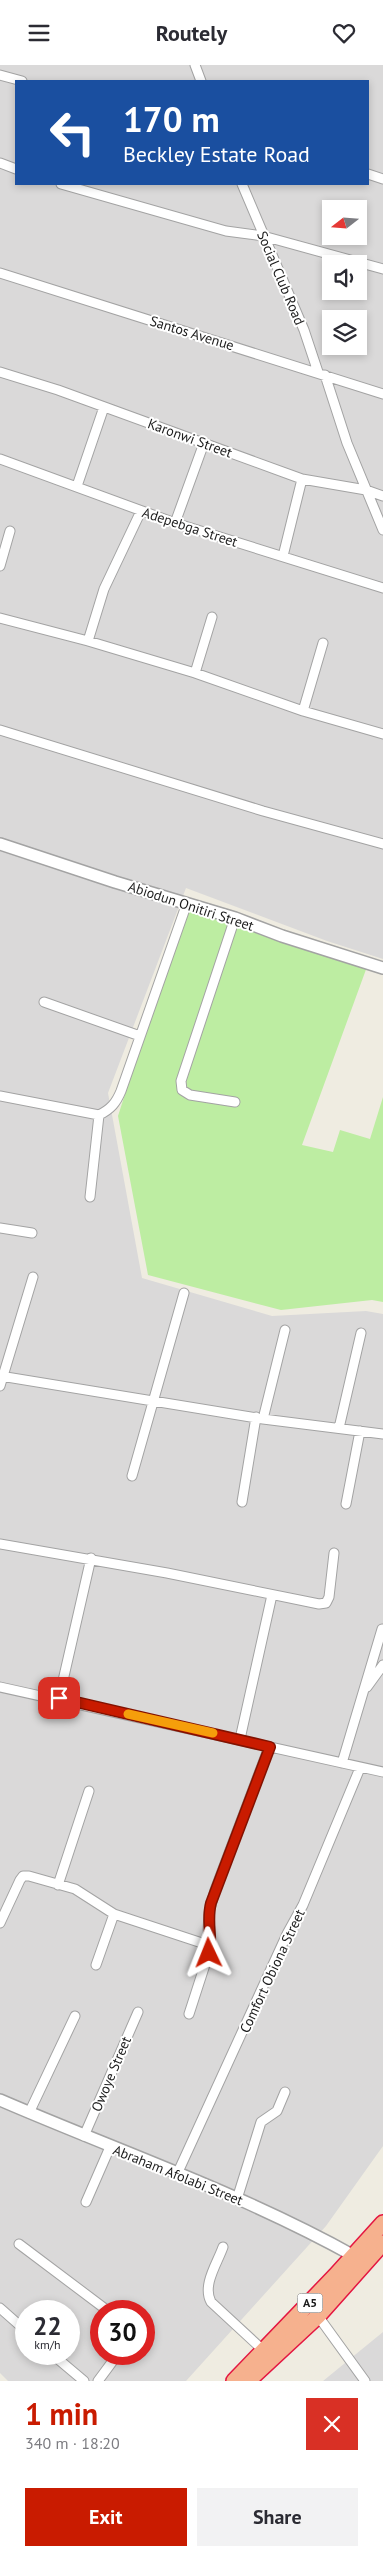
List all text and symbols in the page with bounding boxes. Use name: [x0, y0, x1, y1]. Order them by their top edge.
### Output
icon: menu: [25, 19, 53, 47]
text: Routely: [156, 19, 227, 47]
icon: heart: [330, 19, 358, 47]
text: 170 m: [123, 96, 220, 142]
icon: left: [40, 100, 105, 165]
text: Beckley Estate Road: [123, 140, 310, 168]
north arrow: [322, 200, 368, 245]
map controls: [322, 200, 367, 355]
street label: Social Club Road: [253, 228, 309, 328]
button: sound: [322, 255, 367, 300]
button: layers: [322, 310, 367, 355]
street label: Santos Avenue: [148, 312, 236, 354]
street label: Karonwi Street: [145, 414, 235, 462]
street label: Adepebga Street: [140, 503, 240, 551]
street label: Abiodun Onitiri Street: [126, 877, 256, 935]
pin: [38, 1677, 80, 1719]
icon: arrive: [45, 1684, 73, 1712]
street label: Comfort Obiona Street: [235, 1906, 309, 2036]
position arrow: [182, 1926, 234, 1978]
street label: Owoye Street: [87, 2033, 135, 2114]
street label: Abraham Afolabi Street: [110, 2141, 246, 2209]
road number: A5: [298, 2293, 322, 2313]
speed limit sign: 30: [90, 2300, 155, 2365]
text: 22: [33, 2310, 62, 2342]
text: km/h: [34, 2337, 61, 2352]
text: 1 min: [25, 2394, 98, 2433]
button: close: [306, 2398, 358, 2450]
text: 340 m · 18:20: [25, 2433, 120, 2453]
button: Exit: [25, 2488, 187, 2546]
button: Share: [197, 2488, 358, 2546]

